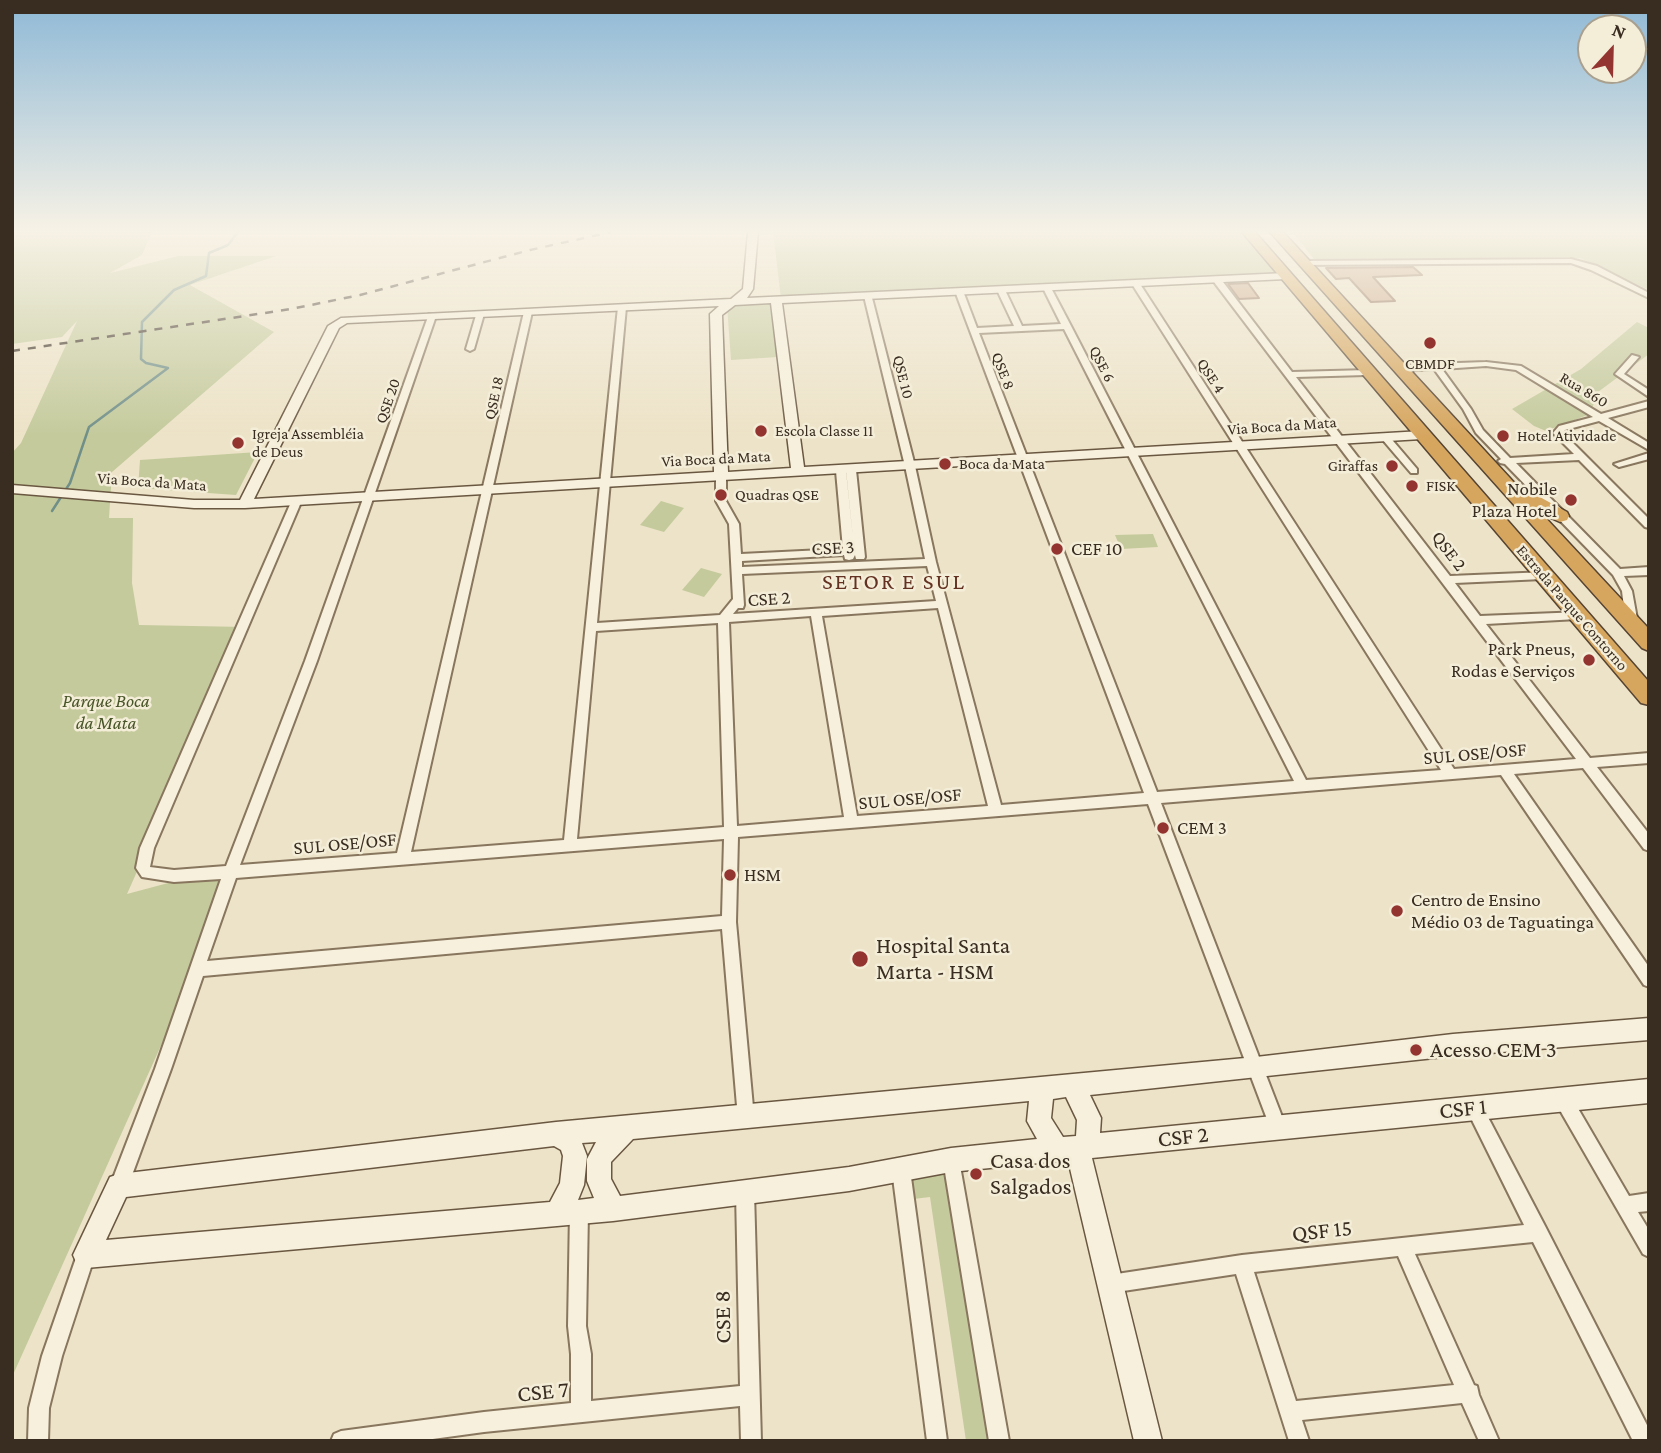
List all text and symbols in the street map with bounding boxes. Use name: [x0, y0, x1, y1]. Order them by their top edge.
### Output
north arrow: [1577, 14, 1647, 84]
text: N: [1609, 19, 1629, 43]
marker: CBMDF: [1422, 335, 1438, 351]
street label: QSE 6: [1085, 343, 1119, 385]
street label: QSE 8: [987, 350, 1019, 392]
street label: QSE 10: [888, 353, 918, 401]
place label: CBMDF: [1405, 354, 1455, 374]
street label: QSE 4: [1193, 355, 1229, 397]
street label: Rua 860: [1556, 368, 1612, 412]
street label: QSE 18: [480, 375, 508, 421]
street label: QSE 20: [371, 376, 405, 426]
street label: Via Boca da Mata: [1227, 413, 1337, 439]
place label: Escola Classe 11: [775, 421, 873, 441]
marker: Escola Classe 11: [753, 423, 769, 439]
place label: Igreja Assembléia de Deus: [252, 424, 364, 462]
place label: Hotel Atividade: [1517, 426, 1616, 446]
marker: Hotel Atividade: [1495, 428, 1511, 444]
marker: Igreja Assembléia de Deus: [230, 435, 246, 451]
street label: Via Boca da Mata: [661, 447, 771, 471]
place label: Boca da Mata: [959, 454, 1045, 474]
marker: Boca da Mata: [937, 456, 953, 472]
place label: Giraffas: [1328, 456, 1378, 476]
marker: Giraffas: [1384, 458, 1400, 474]
street label: Via Boca da Mata: [97, 469, 207, 495]
place label: FISK: [1426, 476, 1455, 496]
marker: FISK: [1404, 478, 1420, 494]
place label: Nobile Plaza Hotel: [1472, 478, 1557, 522]
place label: Quadras QSE: [735, 485, 819, 505]
marker: Quadras QSE: [713, 487, 729, 503]
marker: Nobile Plaza Hotel: [1563, 492, 1579, 508]
street label: QSE 2: [1426, 526, 1472, 576]
street label: CSE 3: [811, 535, 855, 561]
place label: CEF 10: [1071, 538, 1123, 560]
marker: CEF 10: [1049, 541, 1065, 557]
street label: Estrada Parque Contorno: [1512, 541, 1632, 675]
district label: SETOR E SUL: [823, 568, 965, 596]
street label: CSE 2: [747, 586, 791, 612]
place label: Park Pneus, Rodas e Serviços: [1451, 638, 1575, 682]
marker: Park Pneus, Rodas e Serviços: [1581, 652, 1597, 668]
park label: Parque Boca da Mata: [62, 690, 150, 734]
street label: SUL OSE/OSF: [1423, 738, 1527, 770]
street label: SUL OSE/OSF: [858, 783, 962, 815]
place label: CEM 3: [1177, 817, 1227, 839]
marker: CEM 3: [1155, 820, 1171, 836]
street label: SUL OSE/OSF: [293, 828, 397, 860]
place label: HSM: [744, 864, 781, 886]
marker: HSM: [722, 867, 738, 883]
place label: Centro de Ensino Médio 03 de Taguatinga: [1411, 889, 1594, 933]
marker: Centro de Ensino Médio 03 de Taguatinga: [1389, 903, 1405, 919]
place label: Hospital Santa Marta - HSM: [876, 932, 1010, 986]
marker: Hospital Santa Marta - HSM: [850, 949, 870, 969]
place label: Acesso CEM 3: [1430, 1036, 1557, 1064]
marker: Acesso CEM 3: [1408, 1042, 1424, 1058]
street label: CSF 1: [1438, 1093, 1488, 1125]
street label: CSF 2: [1156, 1121, 1210, 1153]
place label: Casa dos Salgados: [990, 1147, 1072, 1201]
marker: Casa dos Salgados: [968, 1166, 984, 1182]
street label: QSF 15: [1291, 1214, 1353, 1248]
street label: CSE 8: [709, 1290, 737, 1344]
street label: CSE 7: [516, 1376, 570, 1408]

